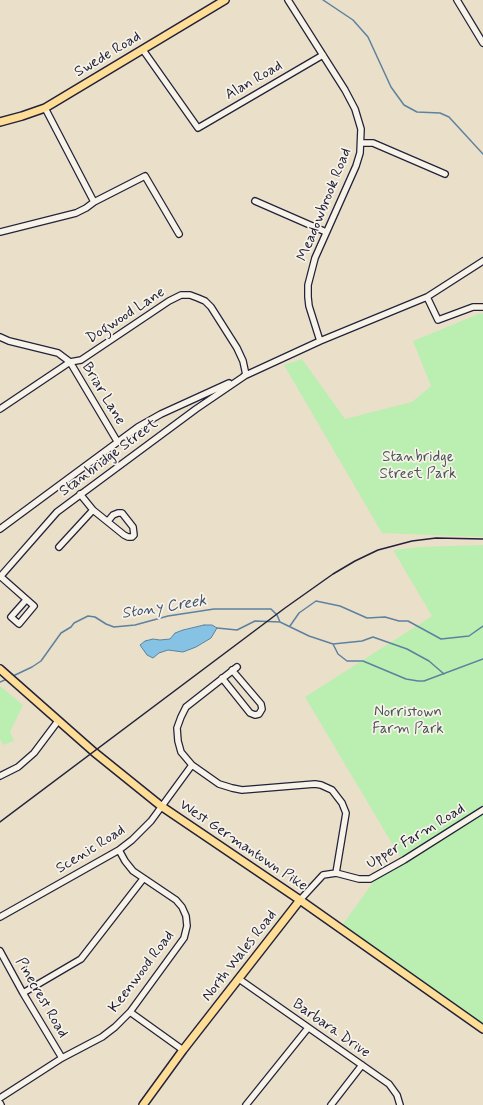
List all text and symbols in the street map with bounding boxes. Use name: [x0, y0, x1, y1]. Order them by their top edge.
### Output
street label: Swede Road: [72, 28, 144, 82]
street label: Alan Road: [222, 57, 286, 105]
street label: Meadowbrook Road: [294, 146, 356, 264]
street label: Dogwood Lane: [83, 284, 169, 348]
street label: Briar Lane: [77, 360, 129, 428]
street label: Stanbridge Street: [56, 415, 162, 501]
park label: Stanbridge Street Park: [380, 449, 456, 484]
water label: Stony Creek: [120, 592, 208, 624]
park label: Norristown Farm Park: [372, 704, 444, 739]
street label: West Germantown Pike: [176, 796, 310, 896]
street label: Upper Farm Road: [363, 800, 469, 874]
street label: Scenic Road: [53, 822, 129, 878]
street label: North Wales Road: [199, 907, 281, 1005]
street label: Keenwood Road: [105, 928, 179, 1016]
street label: Pinecrest Road: [11, 955, 71, 1041]
street label: Barbara Drive: [289, 996, 373, 1062]

